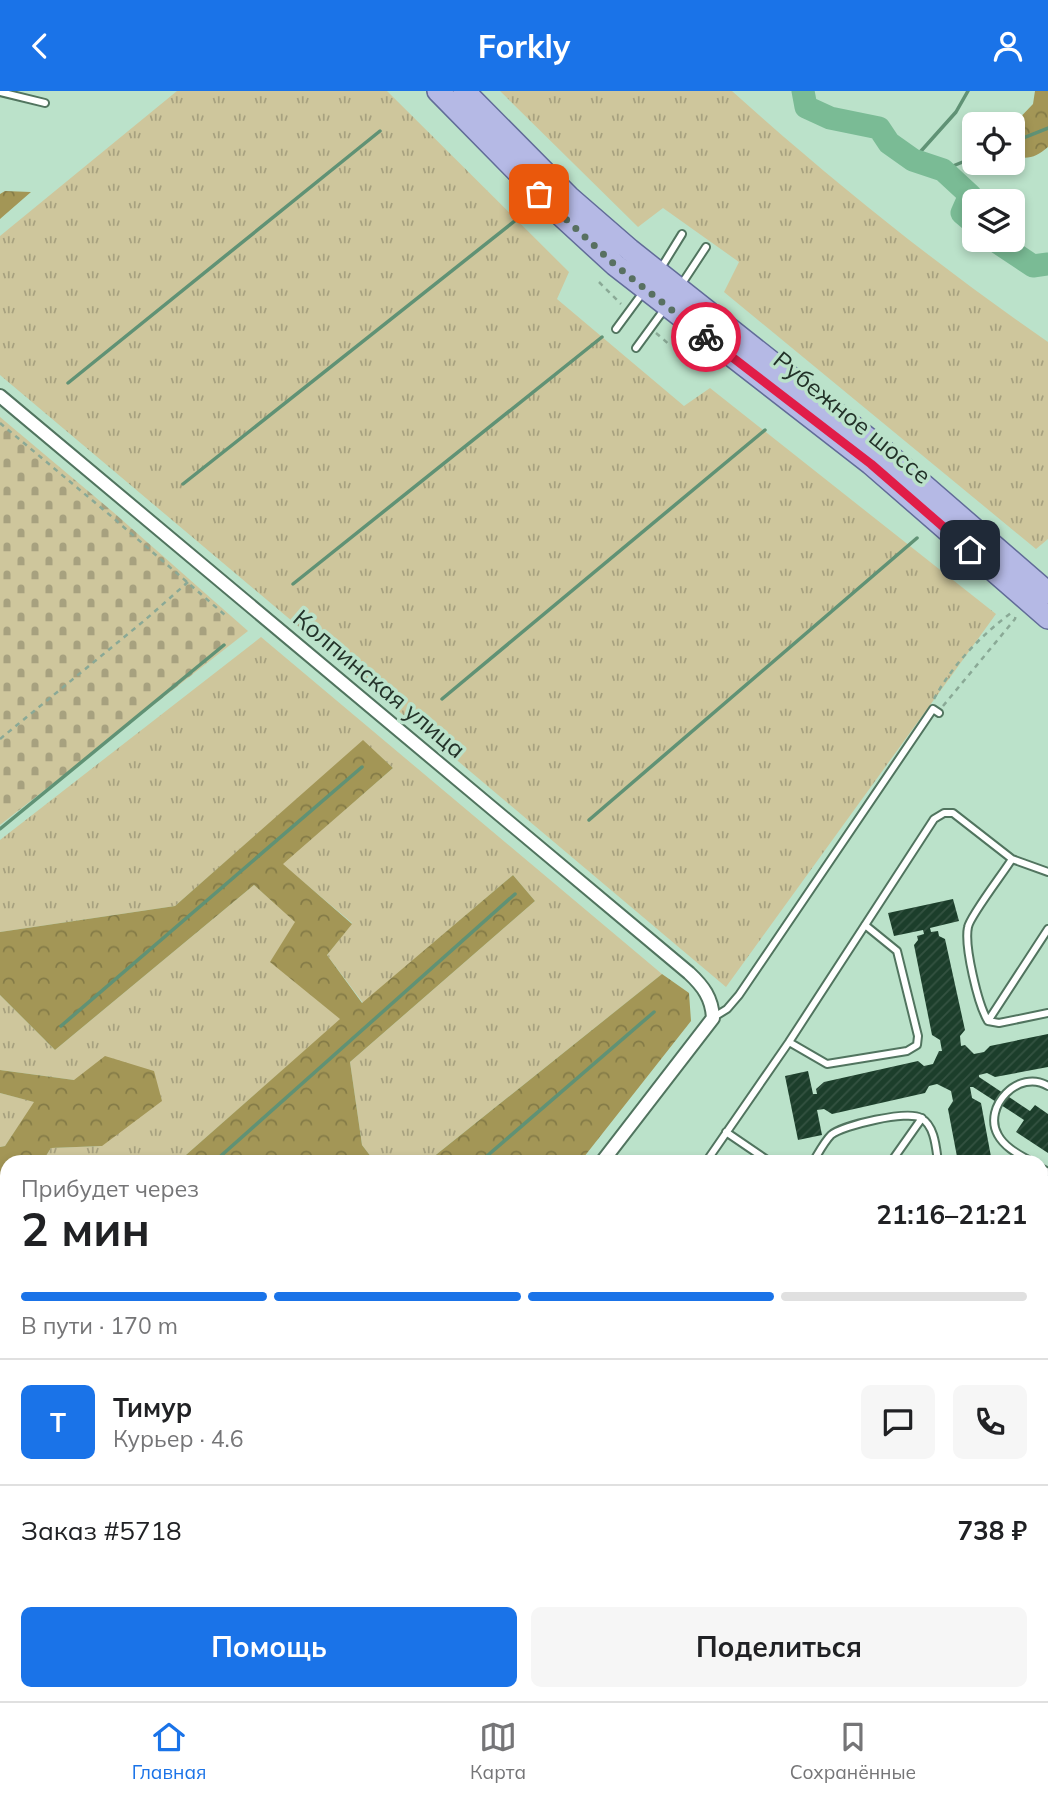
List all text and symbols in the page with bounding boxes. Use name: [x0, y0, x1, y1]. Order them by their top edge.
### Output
text: Forkly: [478, 26, 570, 66]
icon: back: [21, 27, 59, 65]
icon: person: [989, 27, 1027, 65]
map controls: [962, 112, 1025, 252]
button: locate: [962, 112, 1025, 175]
pin: [509, 164, 569, 224]
icon: bag: [520, 175, 558, 213]
button: layers: [962, 189, 1025, 252]
courier: [671, 302, 741, 372]
icon: bike: [687, 318, 725, 356]
street label: Рубежное шоссе: [768, 344, 938, 490]
pin: [940, 520, 1000, 580]
icon: home: [951, 531, 989, 569]
street label: Колпинская улица: [288, 603, 472, 764]
text: Прибудет через: [21, 1174, 199, 1203]
text: 21:16–21:21: [876, 1198, 1027, 1231]
text: 2 мин: [21, 1200, 150, 1258]
text: В пути · 170 m: [21, 1311, 178, 1340]
button: chat: [861, 1385, 935, 1459]
button: phone: [953, 1385, 1027, 1459]
text: Тимур: [113, 1391, 192, 1424]
text: Т: [50, 1406, 66, 1439]
text: Курьер · 4.6: [113, 1424, 244, 1453]
text: Заказ #5718: [21, 1514, 182, 1547]
text: 738 ₽: [957, 1514, 1027, 1547]
button: Помощь: [21, 1607, 517, 1687]
button: Поделиться: [531, 1607, 1027, 1687]
tab: Главная: [132, 1718, 206, 1784]
tab: Карта: [470, 1718, 526, 1784]
tab: Сохранённые: [790, 1718, 916, 1784]

